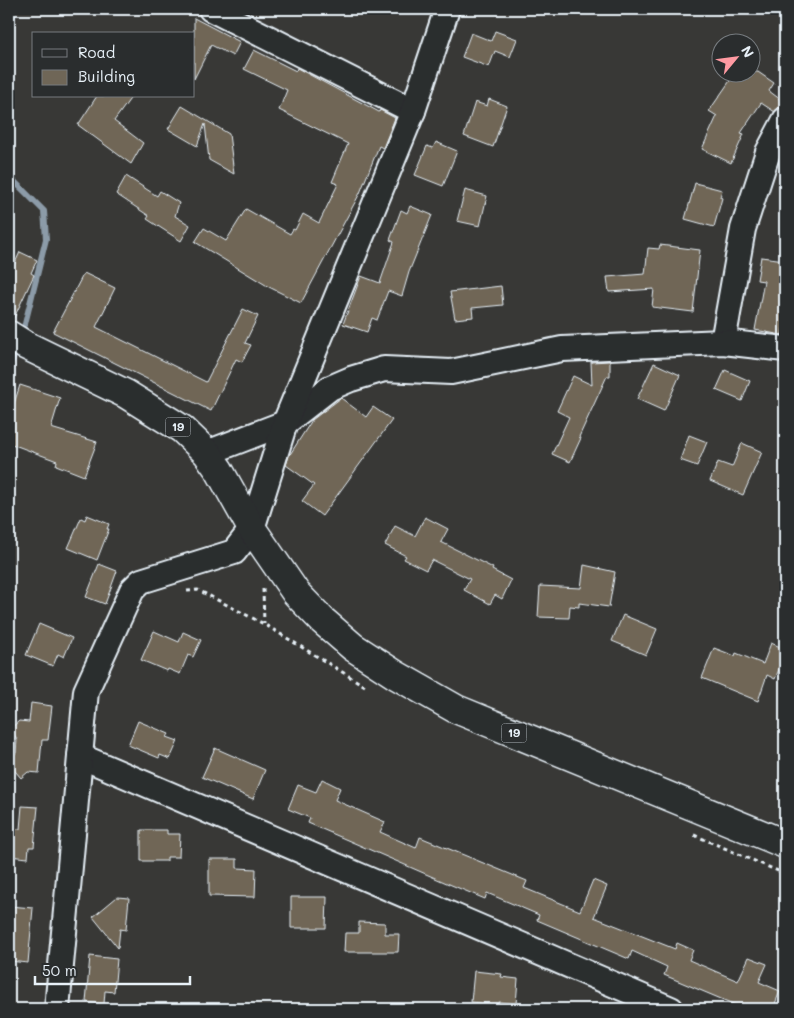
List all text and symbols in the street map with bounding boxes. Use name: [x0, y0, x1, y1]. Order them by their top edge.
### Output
legend: [32, 32, 195, 98]
north arrow: [712, 32, 762, 82]
text: Road: [78, 42, 115, 62]
text: N: [737, 42, 759, 61]
text: Building: [78, 66, 135, 86]
road number: 19: [166, 418, 190, 437]
road number: 19: [502, 724, 526, 742]
scale bar: [35, 953, 190, 985]
text: 50 m: [42, 960, 77, 980]

